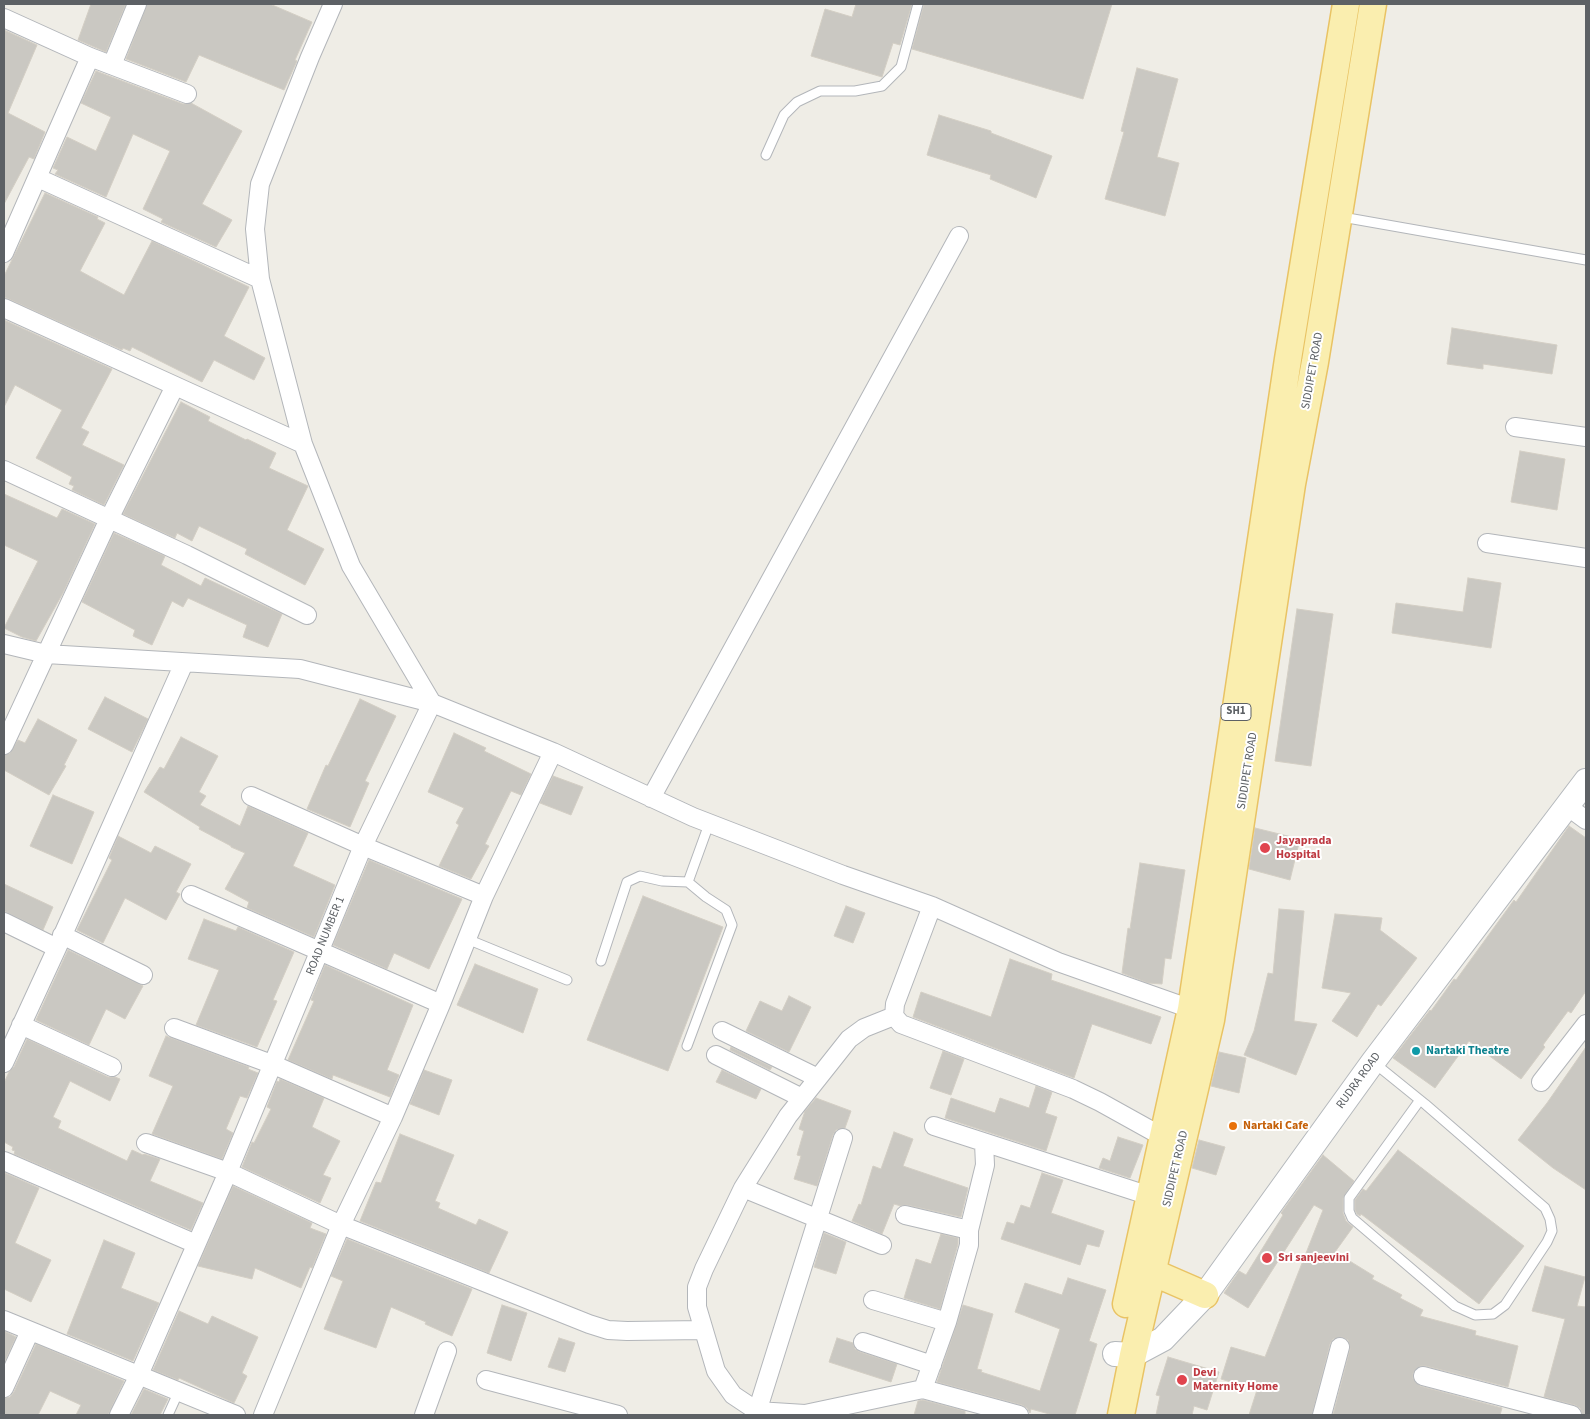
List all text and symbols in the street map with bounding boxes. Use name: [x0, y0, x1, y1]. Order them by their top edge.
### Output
street label: SIDDIPET ROAD: [1299, 331, 1327, 411]
road number: SH1: [1221, 704, 1251, 720]
street label: SIDDIPET ROAD: [1235, 731, 1261, 811]
place label: Jayaprada Hospital: [1276, 834, 1332, 862]
marker: Jayaprada Hospital: [1258, 841, 1272, 855]
street label: ROAD NUMBER 1: [304, 894, 348, 978]
place label: Nartaki Theatre: [1426, 1044, 1509, 1058]
marker: Nartaki Theatre: [1410, 1045, 1422, 1057]
street label: RUDRA ROAD: [1334, 1050, 1384, 1112]
place label: Nartaki Cafe: [1243, 1119, 1309, 1133]
marker: Nartaki Cafe: [1227, 1120, 1239, 1132]
street label: SIDDIPET ROAD: [1160, 1129, 1192, 1209]
marker: Sri sanjeevini: [1260, 1251, 1274, 1265]
place label: Sri sanjeevini: [1278, 1251, 1349, 1265]
place label: Devi Maternity Home: [1193, 1366, 1278, 1394]
marker: Devi Maternity Home: [1175, 1373, 1189, 1387]

